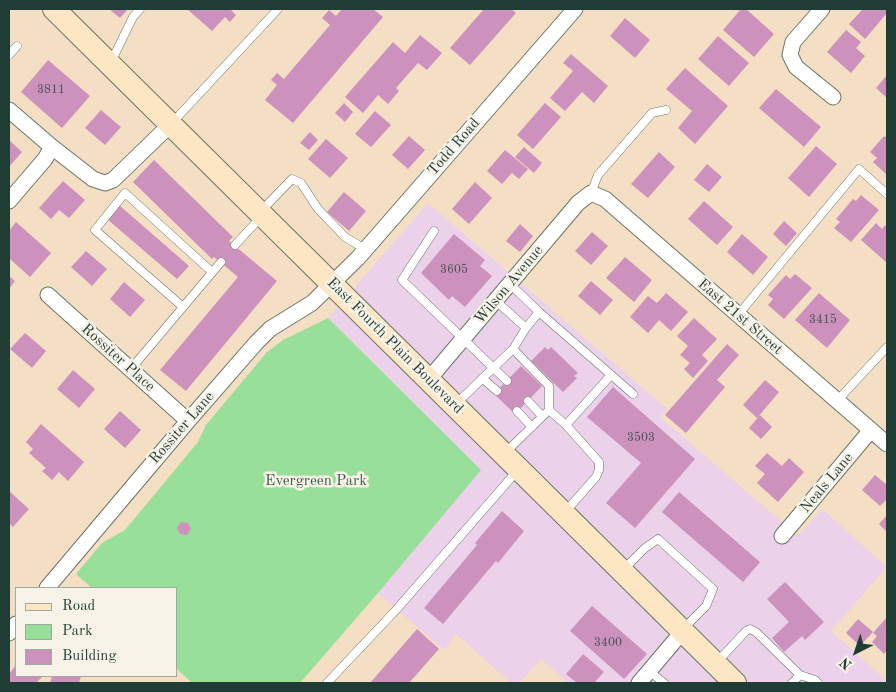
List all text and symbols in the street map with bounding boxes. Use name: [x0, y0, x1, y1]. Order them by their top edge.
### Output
house number: 3811: [37, 83, 65, 97]
street label: Todd Road: [424, 115, 484, 179]
street label: Wilson Avenue: [471, 242, 547, 328]
house number: 3605: [440, 263, 468, 277]
street label: East Fourth Plain Boulevard: [323, 274, 467, 418]
street label: East 21st Street: [694, 275, 786, 359]
house number: 3415: [809, 313, 837, 327]
street label: Rossiter Place: [77, 320, 159, 396]
street label: Rossiter Lane: [146, 388, 218, 468]
house number: 3503: [627, 431, 655, 445]
street label: Neals Lane: [797, 449, 857, 517]
park label: Evergreen Park: [265, 472, 367, 490]
legend: [15, 587, 178, 677]
text: Road: [62, 599, 95, 614]
text: Park: [62, 624, 93, 639]
north arrow: [831, 627, 881, 677]
house number: 3400: [594, 636, 622, 650]
text: Building: [62, 649, 117, 664]
text: N: [838, 655, 855, 672]

